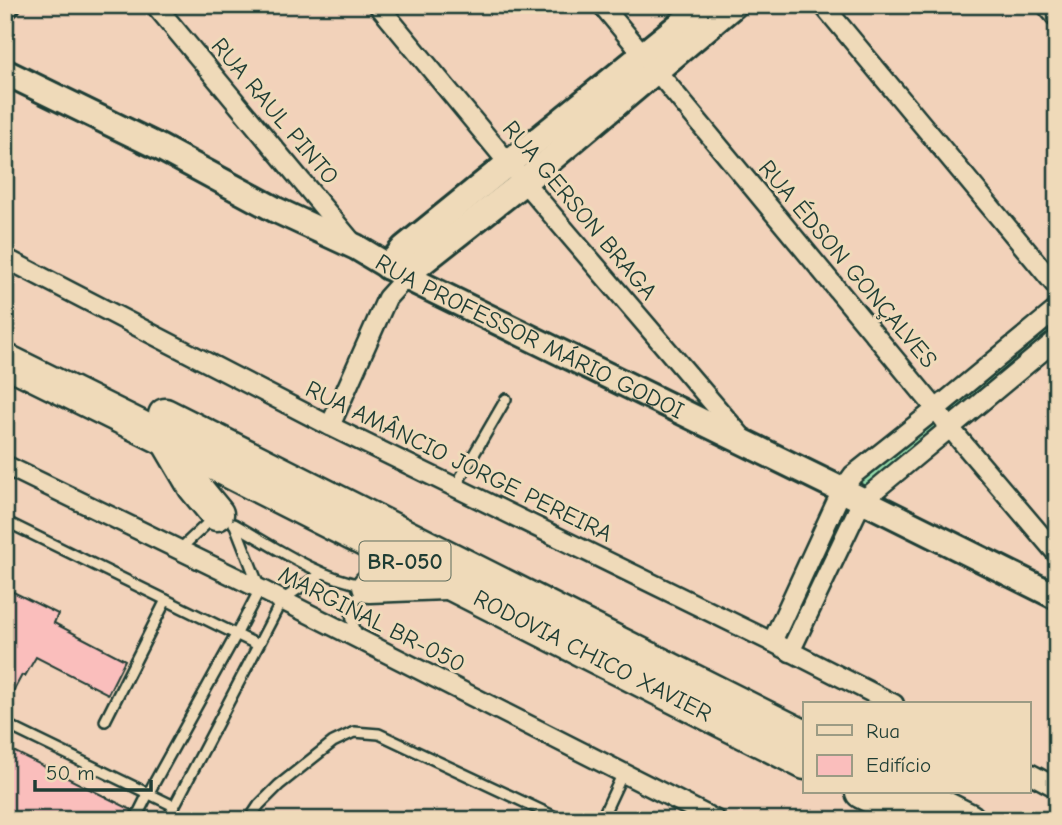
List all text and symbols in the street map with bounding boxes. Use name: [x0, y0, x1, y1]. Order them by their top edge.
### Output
street label: RUA RAUL PINTO: [206, 32, 344, 190]
street label: RUA GERSON BRAGA: [497, 115, 663, 305]
street label: RUA ÉDSON GONÇALVES: [753, 154, 943, 374]
street label: RUA PROFESSOR MÁRIO GODOI: [370, 248, 689, 425]
street label: RUA AMÂNCIO JORGE PEREIRA: [301, 374, 617, 548]
road number: BR-050: [360, 541, 450, 580]
street label: MARGINAL BR-050: [274, 560, 470, 678]
street label: RODOVIA CHICO XAVIER: [469, 584, 717, 728]
legend: [803, 702, 1030, 794]
text: Rua: [866, 719, 900, 743]
scale bar: [35, 748, 150, 792]
text: Edifício: [866, 753, 931, 777]
text: 50 m: [46, 761, 95, 785]

